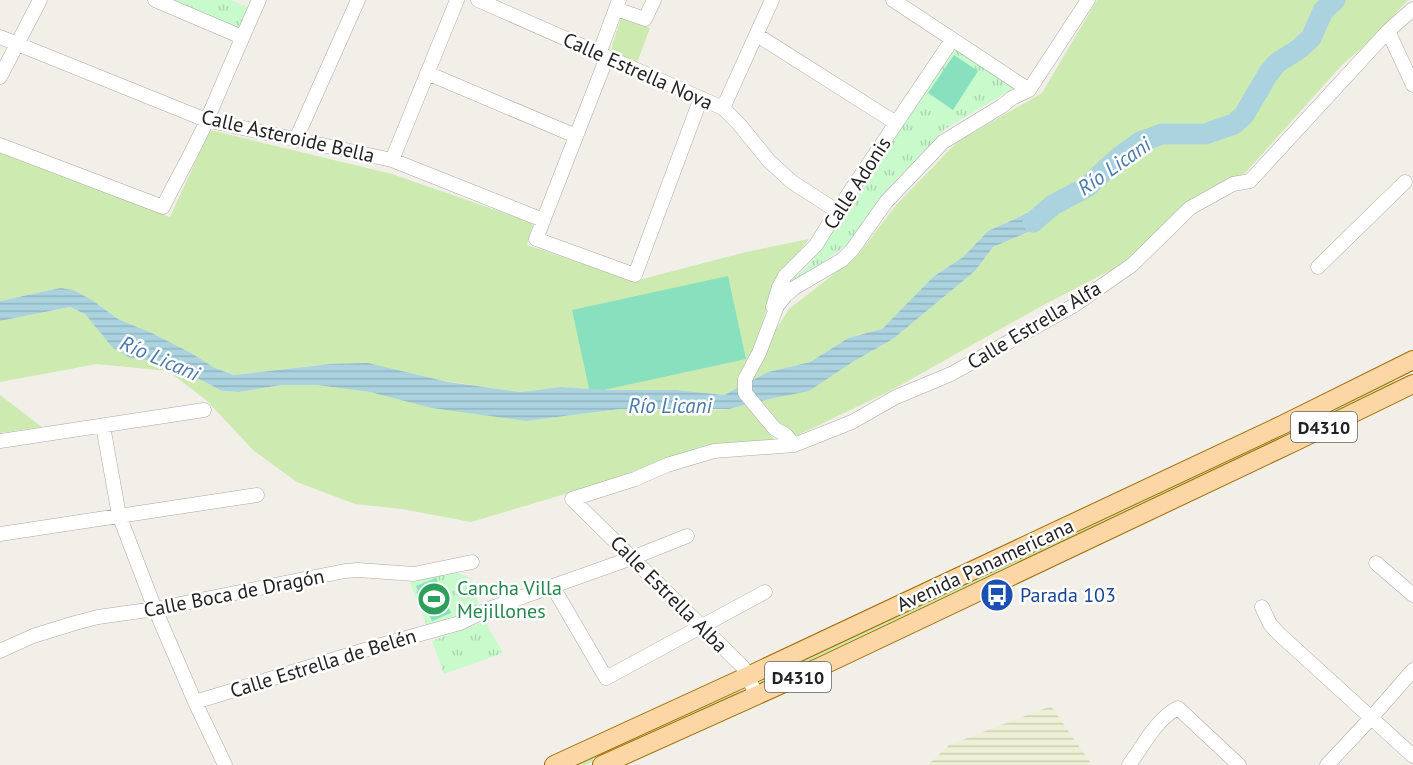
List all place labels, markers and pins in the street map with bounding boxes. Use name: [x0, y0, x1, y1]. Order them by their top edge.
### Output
place label: Cancha Villa Mejillones: [457, 575, 562, 624]
bus stop icon: Parada 103: [979, 577, 1015, 613]
sports icon: Cancha Villa Mejillones: [416, 581, 452, 617]
place label: Parada 103: [1020, 582, 1116, 608]

